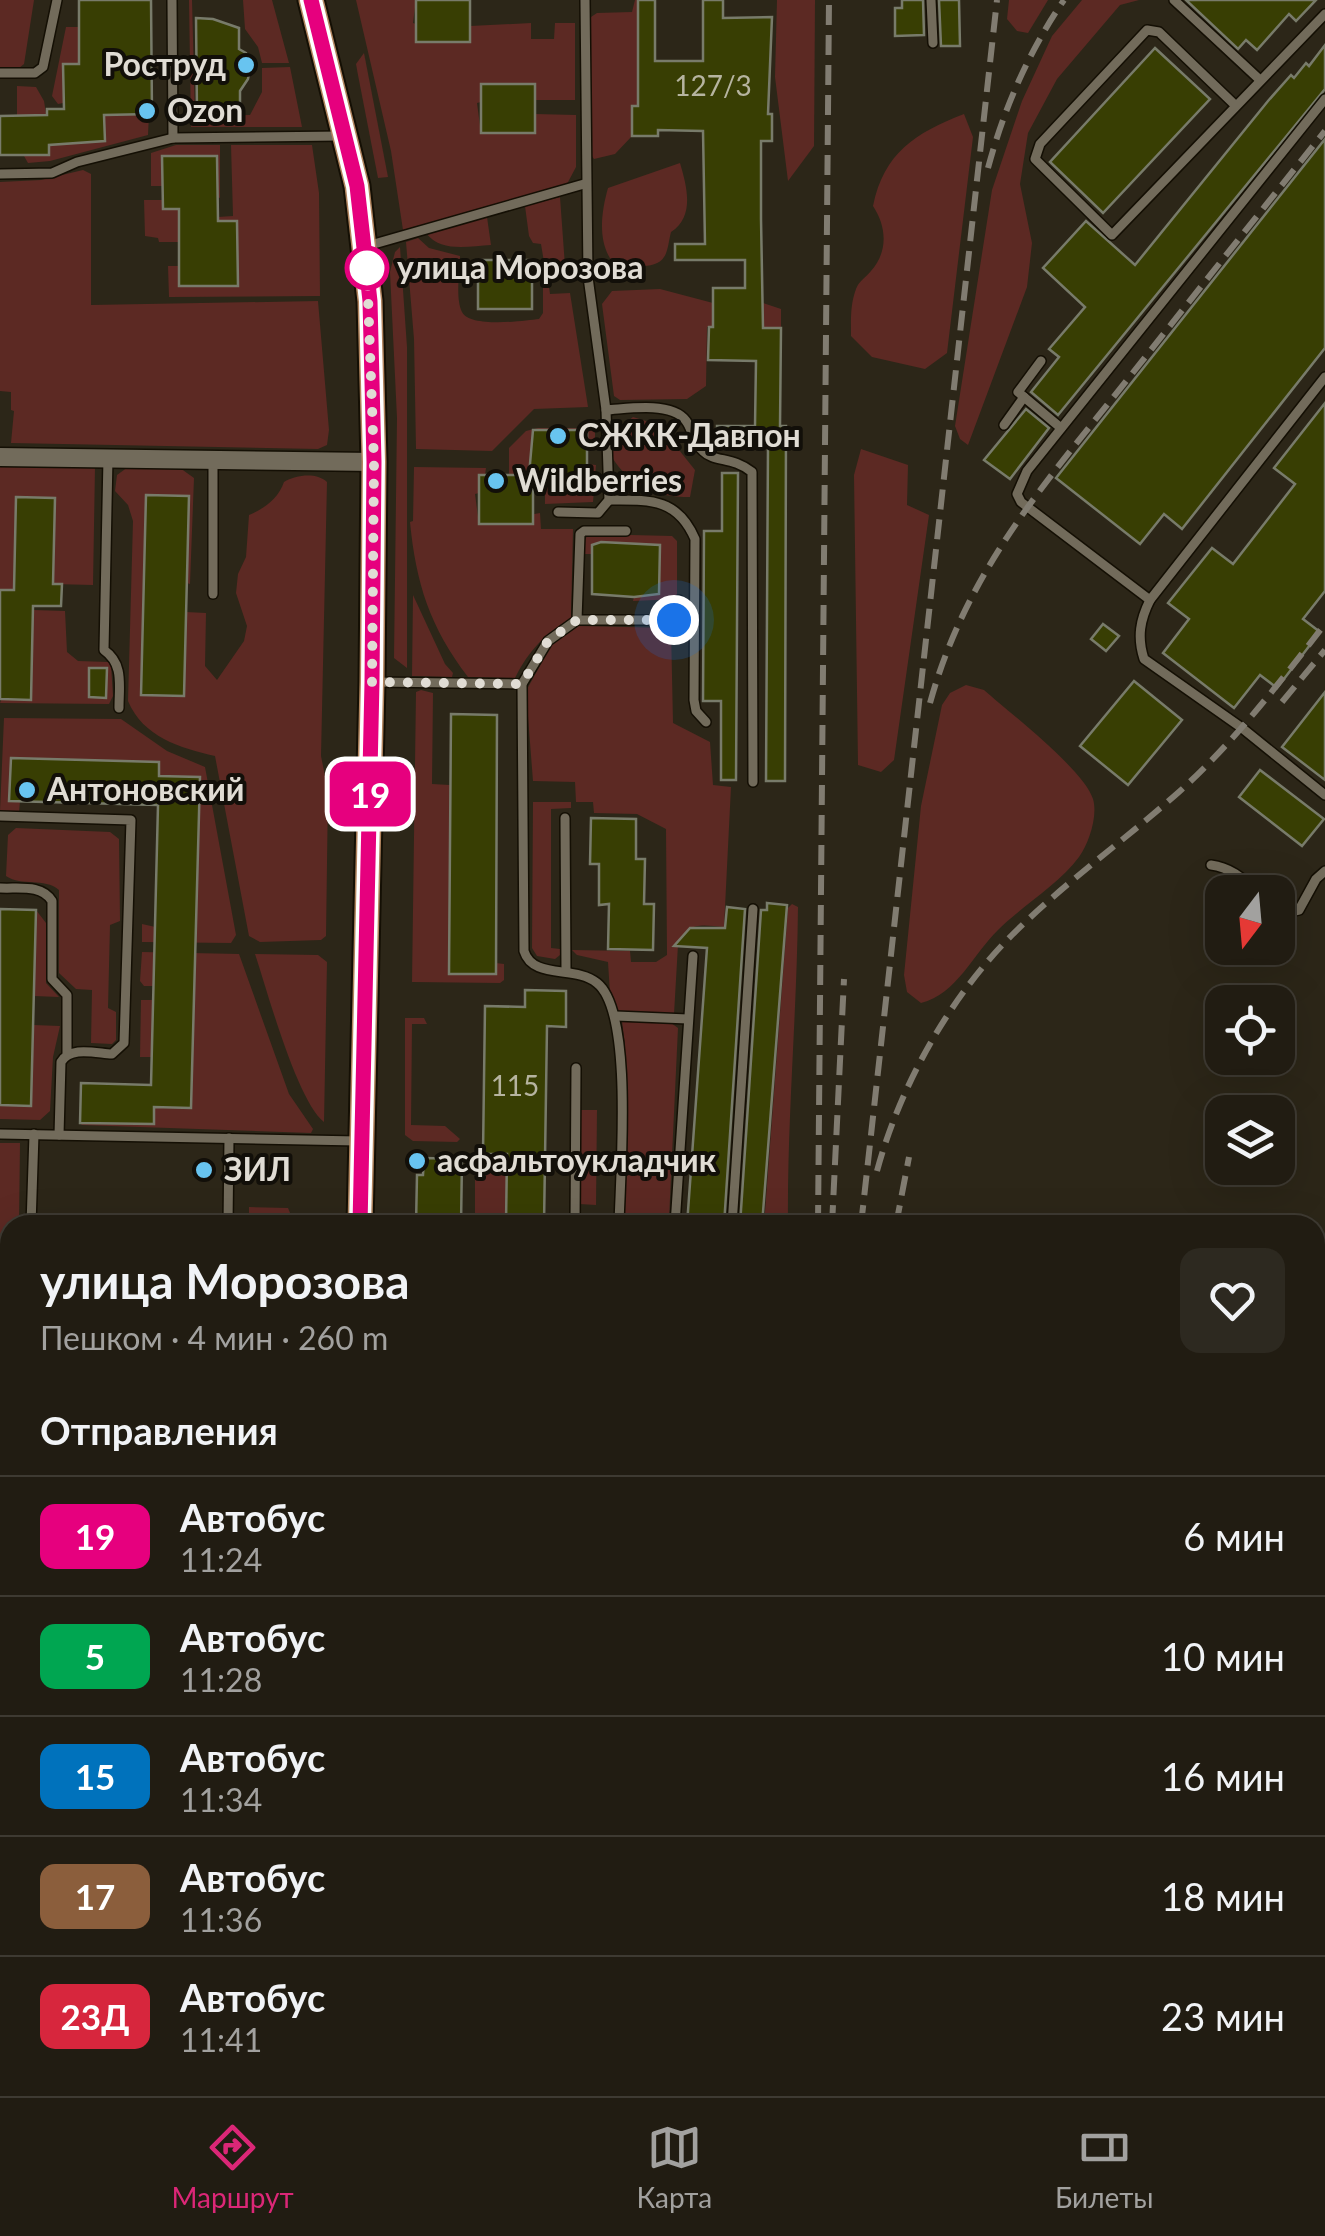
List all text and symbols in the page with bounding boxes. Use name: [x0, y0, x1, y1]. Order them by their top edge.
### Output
place label: Роструд: [103, 44, 226, 83]
marker: Роструд: [235, 54, 257, 76]
house number: 127/3: [674, 68, 752, 102]
place label: Ozon: [167, 90, 243, 129]
marker: Ozon: [136, 100, 158, 122]
marker: улица Морозова: [346, 247, 388, 289]
place label: улица Морозова: [397, 247, 643, 286]
place label: СЖКК-Давпон: [578, 415, 801, 454]
marker: СЖКК-Давпон: [547, 425, 569, 447]
place label: Wildberries: [516, 460, 682, 499]
marker: Wildberries: [485, 470, 507, 492]
your location: [649, 595, 699, 645]
line badge: 19: [325, 762, 415, 826]
place label: Антоновский: [46, 769, 244, 808]
text: 19: [350, 773, 390, 815]
marker: Антоновский: [16, 779, 38, 801]
north arrow: [1205, 875, 1295, 965]
map controls: [1205, 875, 1295, 1185]
button: locate: [1205, 985, 1295, 1075]
house number: 115: [491, 1068, 539, 1102]
button: layers: [1205, 1095, 1295, 1185]
place label: асфальтоукладчик: [437, 1140, 717, 1179]
place label: ЗИЛ: [224, 1149, 291, 1188]
marker: асфальтоукладчик: [406, 1150, 428, 1172]
marker: ЗИЛ: [193, 1159, 215, 1181]
button: heart: [1180, 1248, 1285, 1353]
text: улица Морозова: [40, 1252, 410, 1309]
text: Пешком · 4 мин · 260 m: [40, 1318, 388, 1357]
text: Отправления: [40, 1407, 278, 1453]
text: Автобус: [180, 1494, 325, 1540]
text: 6 мин: [1183, 1513, 1285, 1559]
text: 19: [75, 1515, 115, 1557]
text: 11:24: [180, 1540, 262, 1579]
text: Автобус: [180, 1614, 325, 1660]
text: 10 мин: [1161, 1633, 1285, 1679]
text: 5: [85, 1635, 105, 1677]
text: 11:28: [180, 1660, 262, 1699]
text: Автобус: [180, 1734, 325, 1780]
text: 16 мин: [1161, 1753, 1285, 1799]
text: 15: [75, 1755, 115, 1797]
text: 11:34: [180, 1780, 262, 1819]
text: Автобус: [180, 1854, 325, 1900]
text: 18 мин: [1161, 1873, 1285, 1919]
text: 17: [75, 1875, 115, 1917]
text: 11:36: [180, 1900, 262, 1939]
text: Автобус: [180, 1974, 325, 2020]
text: 23 мин: [1161, 1993, 1285, 2039]
text: 23Д: [61, 1995, 129, 2037]
text: 11:41: [180, 2020, 262, 2059]
tab: Маршрут: [171, 2120, 294, 2214]
tab: Карта: [636, 2120, 712, 2214]
tab: Билеты: [1055, 2120, 1154, 2214]

